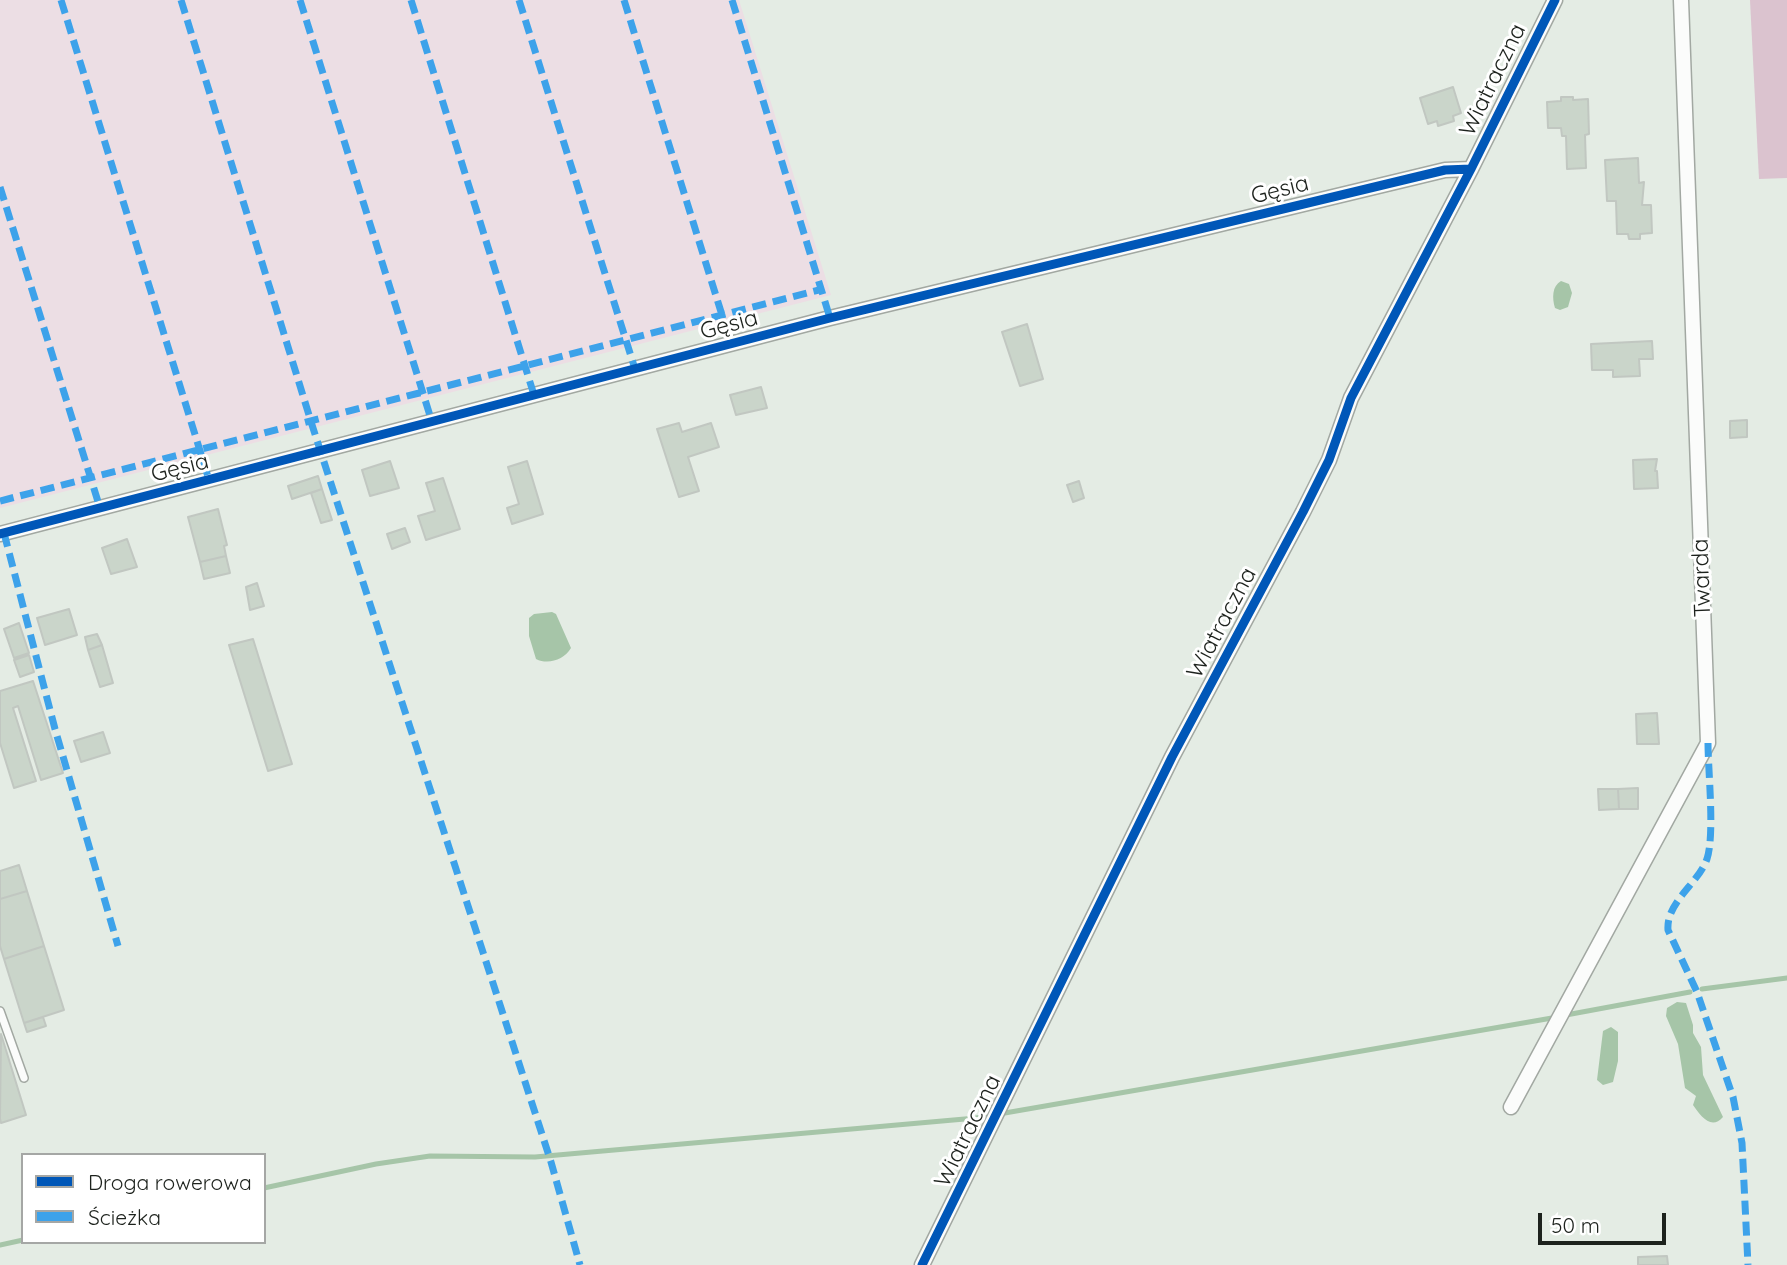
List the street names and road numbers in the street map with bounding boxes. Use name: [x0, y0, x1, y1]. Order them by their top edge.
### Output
street label: Wiatraczna: [1454, 19, 1532, 141]
street label: Gęsia: [1248, 170, 1312, 210]
street label: Gęsia: [697, 304, 761, 346]
street label: Gęsia: [148, 448, 212, 488]
street label: Twarda: [1687, 538, 1717, 618]
street label: Wiatraczna: [1181, 563, 1263, 683]
street label: Wiatraczna: [929, 1070, 1007, 1192]

